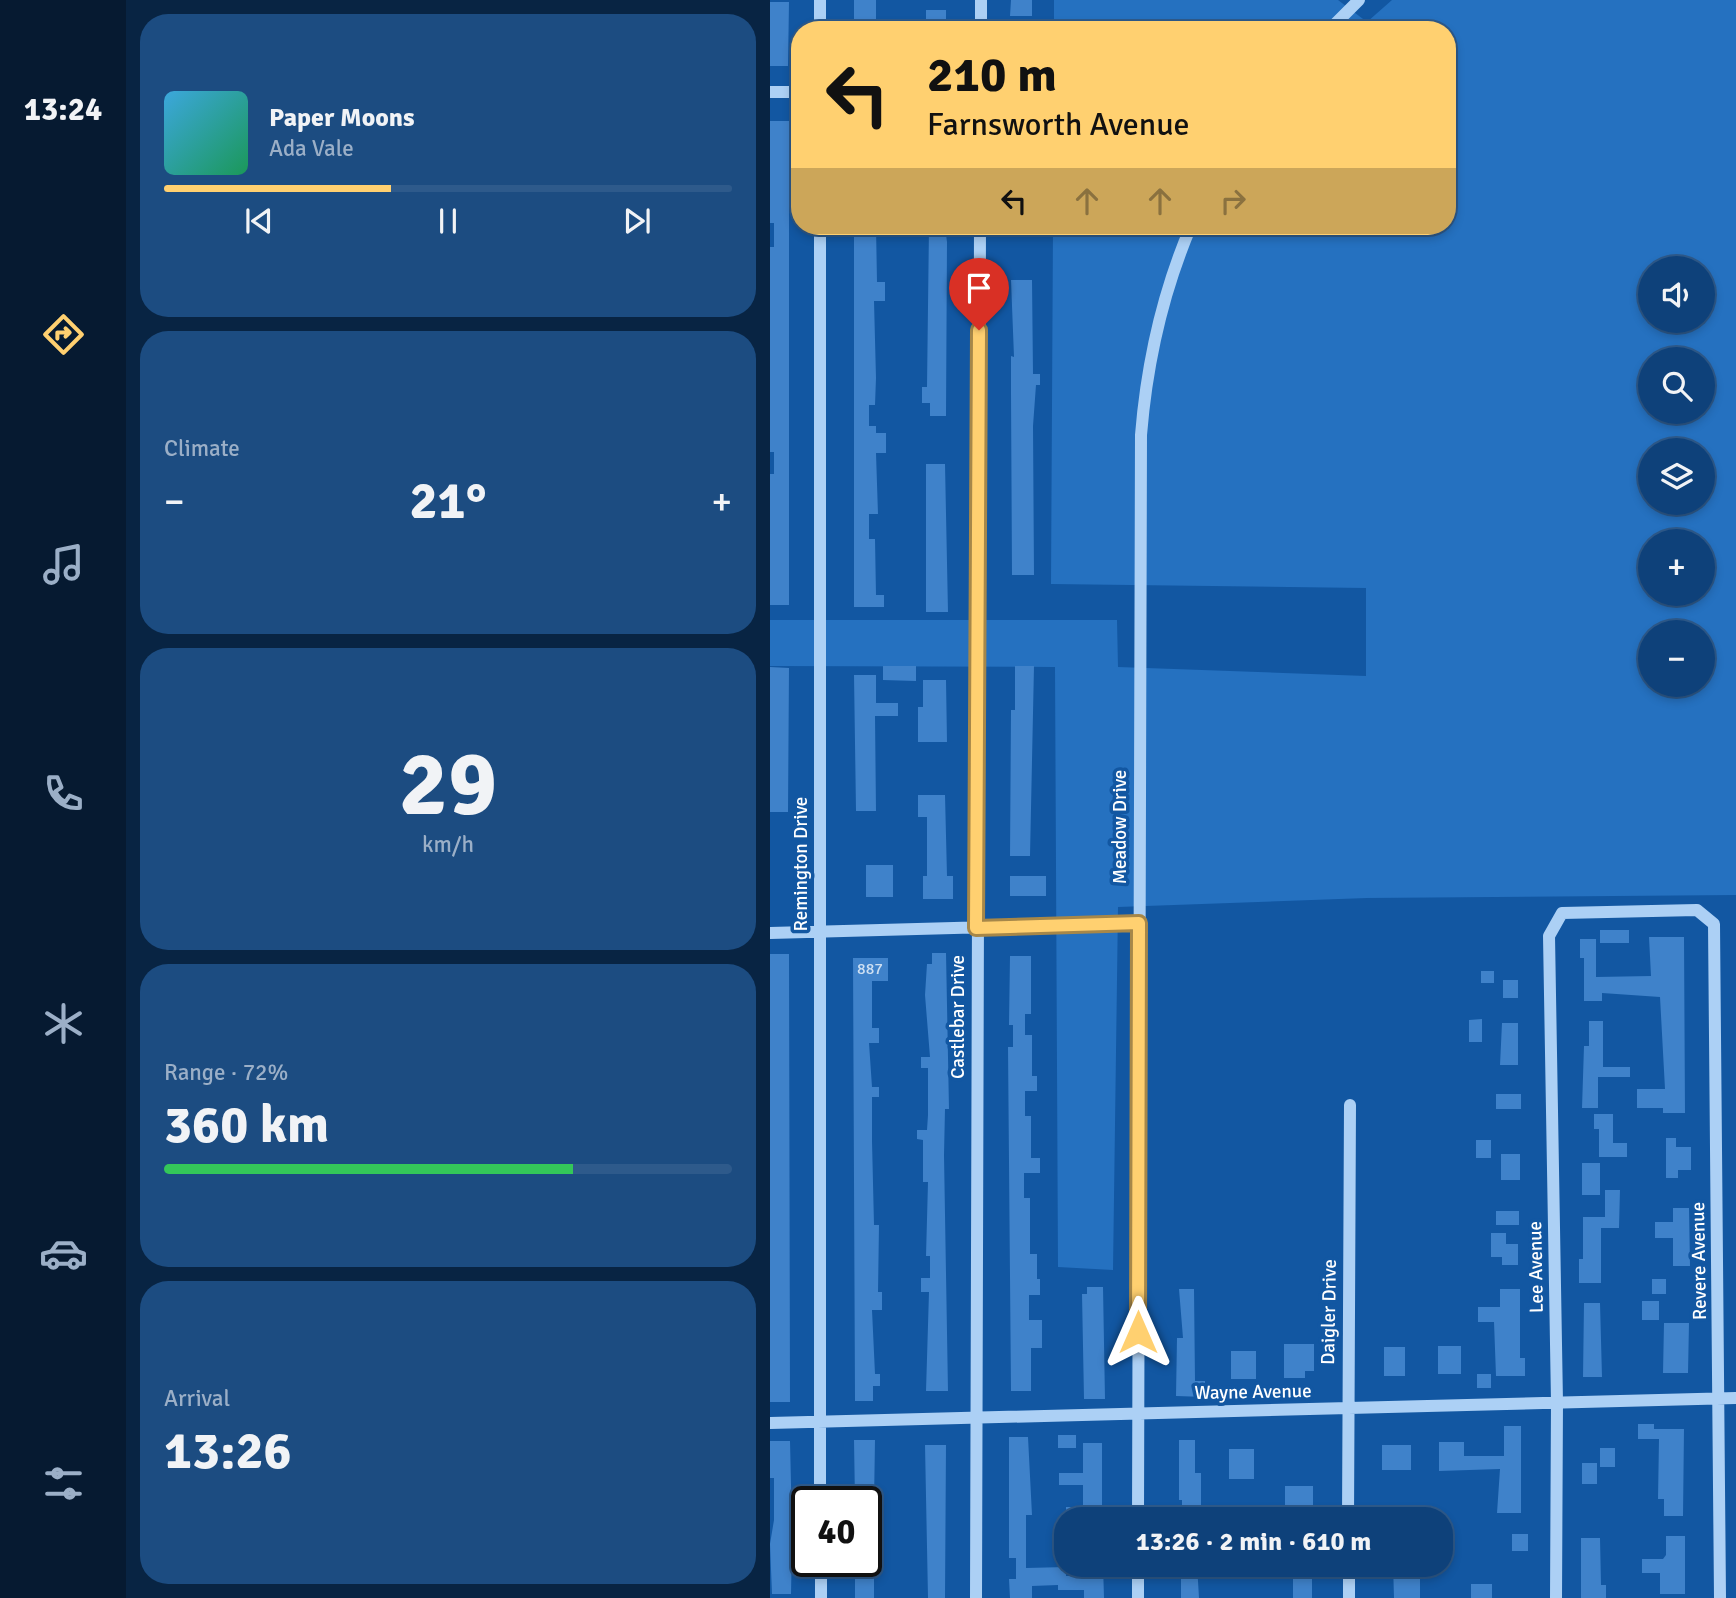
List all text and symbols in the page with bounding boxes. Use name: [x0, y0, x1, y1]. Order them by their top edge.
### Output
text: 210 m: [927, 45, 1057, 105]
icon: left: [812, 49, 903, 140]
text: 13:24: [24, 90, 102, 129]
text: Paper Moons: [269, 102, 415, 134]
text: Farnsworth Avenue: [927, 105, 1190, 144]
text: Ada Vale: [269, 134, 354, 163]
icon: left: [995, 182, 1033, 220]
icon: ahead: [1068, 182, 1106, 220]
icon: ahead: [1141, 182, 1179, 220]
icon: right: [1214, 182, 1252, 220]
icon: previous: [240, 202, 278, 240]
icon: pause: [429, 202, 467, 240]
icon: next: [618, 202, 656, 240]
map controls: [1638, 256, 1715, 697]
button: sound: [1638, 256, 1715, 333]
pin: [949, 258, 1009, 330]
icon: arrive: [960, 269, 998, 307]
icon: directions: [39, 310, 88, 359]
button: search: [1638, 347, 1715, 424]
text: Climate: [164, 434, 240, 463]
button: layers: [1638, 438, 1715, 515]
text: 21°: [410, 469, 486, 533]
text: −: [164, 478, 185, 525]
text: +: [711, 478, 732, 525]
button: +: [1638, 529, 1715, 606]
icon: music: [39, 540, 88, 589]
button: −: [1638, 620, 1715, 697]
text: 29: [399, 728, 497, 841]
icon: phone: [39, 769, 88, 818]
street label: Meadow Drive: [1108, 770, 1132, 884]
street label: Remington Drive: [789, 797, 813, 931]
text: km/h: [422, 830, 474, 859]
street label: Castlebar Drive: [946, 955, 970, 1079]
house number: 887: [857, 959, 883, 979]
icon: climate: [39, 999, 88, 1048]
text: Range · 72%: [164, 1058, 288, 1087]
text: 360 km: [164, 1093, 329, 1157]
street label: Revere Avenue: [1686, 1202, 1712, 1320]
street label: Lee Avenue: [1523, 1221, 1549, 1313]
icon: car: [39, 1229, 88, 1278]
street label: Daigler Drive: [1316, 1259, 1342, 1365]
position arrow: [1101, 1295, 1175, 1369]
street label: Wayne Avenue: [1194, 1379, 1312, 1405]
text: Arrival: [164, 1384, 230, 1413]
text: 13:26: [164, 1419, 292, 1483]
icon: filters: [39, 1459, 88, 1508]
speed limit sign: 40: [791, 1486, 882, 1577]
text: 13:26 · 2 min · 610 m: [1136, 1526, 1371, 1558]

